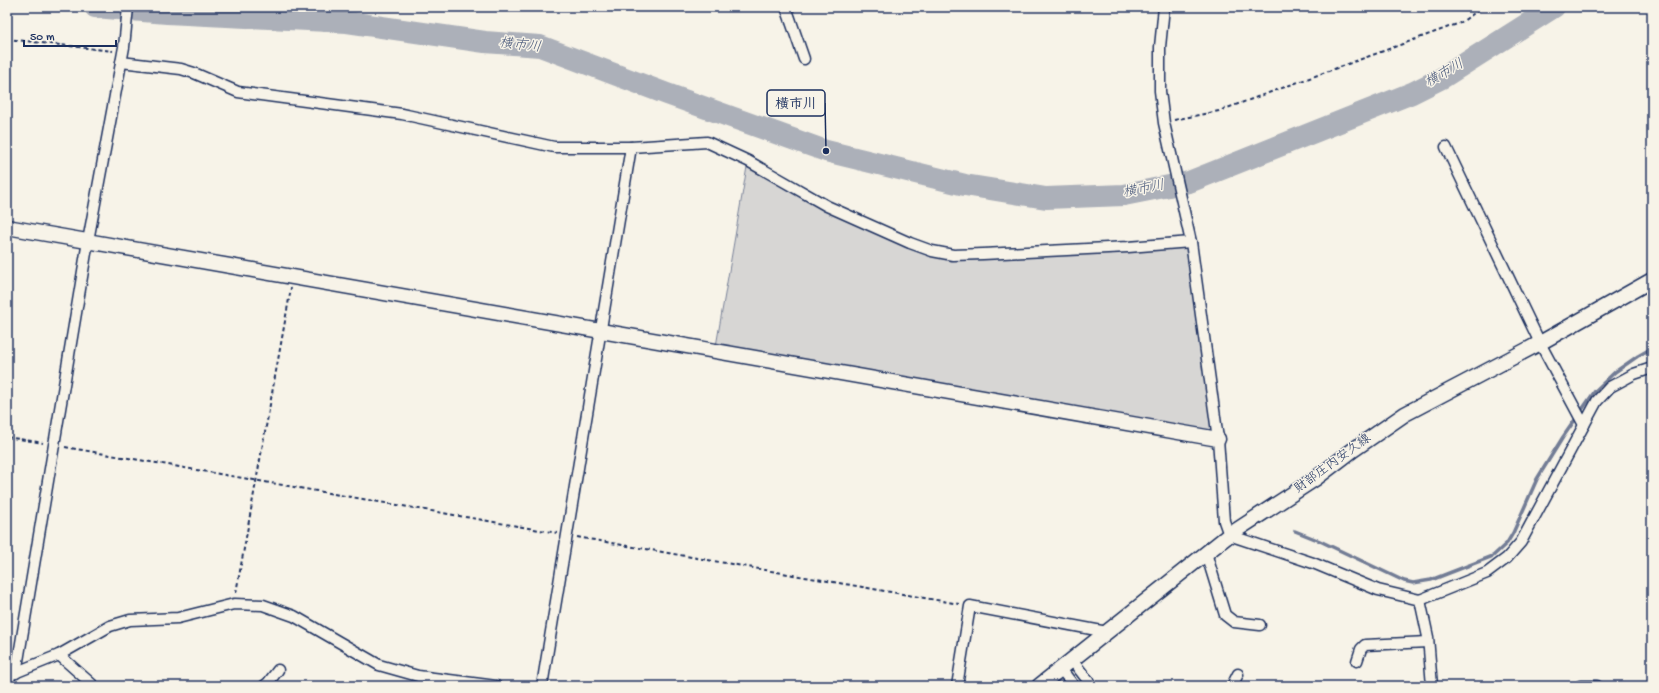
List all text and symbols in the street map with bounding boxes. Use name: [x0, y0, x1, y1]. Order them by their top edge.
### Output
scale bar: [24, 22, 116, 48]
text: 50 m: [30, 31, 55, 45]
water label: 横市川: [498, 34, 542, 57]
water label: 横市川: [1422, 55, 1467, 92]
callout: 横市川: [767, 90, 825, 116]
text: 横市川: [775, 96, 817, 114]
water label: 横市川: [1122, 177, 1166, 202]
street label: 財部庄内安久線: [1291, 430, 1375, 497]

